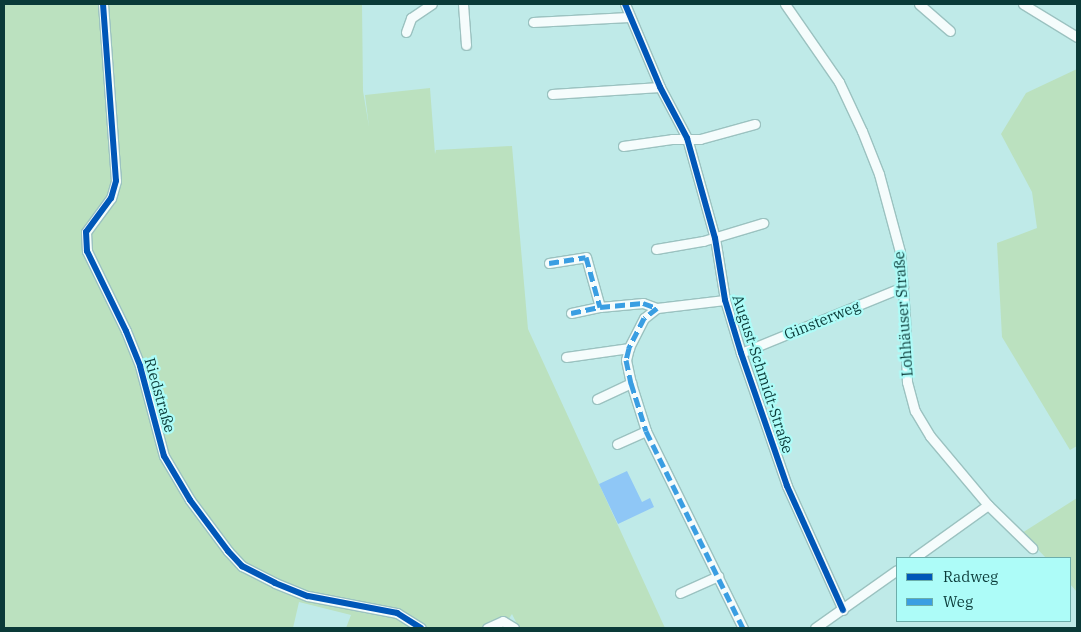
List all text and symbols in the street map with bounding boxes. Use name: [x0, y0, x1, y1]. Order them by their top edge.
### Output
street label: Lohhäuser Straße: [890, 251, 916, 377]
street label: August-Schmidt-Straße: [729, 292, 797, 456]
street label: Ginsterweg: [781, 297, 863, 343]
street label: Riedstraße: [141, 355, 179, 435]
legend: [896, 557, 1071, 622]
text: Radweg: [943, 567, 998, 586]
text: Weg: [943, 592, 973, 611]

